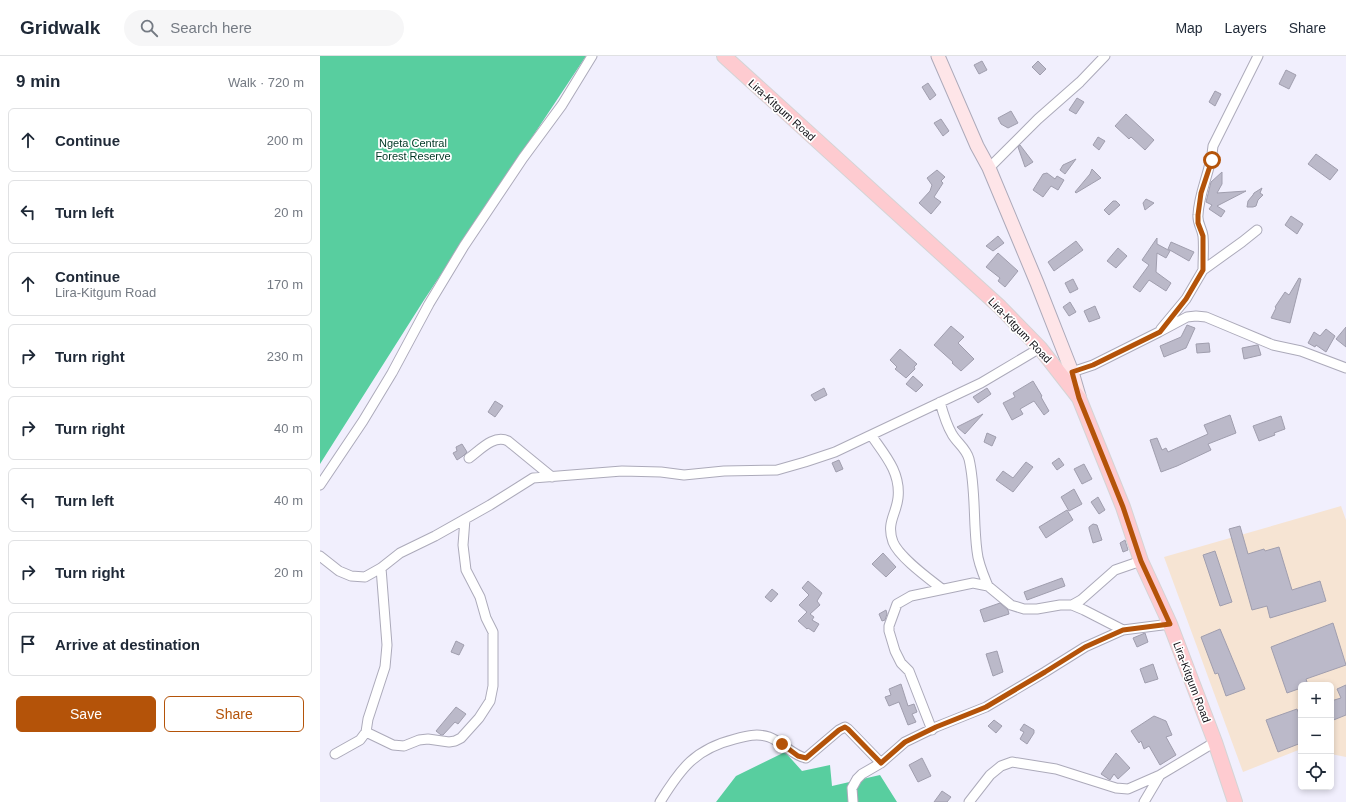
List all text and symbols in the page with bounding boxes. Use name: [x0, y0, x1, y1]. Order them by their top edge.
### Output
search box: [124, 10, 404, 46]
text: Gridwalk: [20, 17, 100, 38]
icon: search: [138, 17, 160, 39]
text: Search here: [170, 19, 252, 36]
text: Map: [1175, 20, 1203, 36]
text: Layers: [1225, 20, 1267, 36]
text: Share: [1289, 20, 1326, 36]
text: 9 min: [16, 72, 60, 91]
text: Walk · 720 m: [228, 75, 304, 90]
street label: Lira-Kitgum Road: [746, 77, 818, 143]
icon: ahead: [17, 129, 39, 151]
text: Continue: [55, 132, 120, 149]
text: 200 m: [267, 133, 303, 148]
park label: Ngeta Central Forest Reserve: [375, 137, 451, 162]
route start: [1203, 151, 1221, 169]
icon: left: [17, 201, 39, 223]
text: Turn left: [55, 204, 114, 221]
text: 20 m: [274, 205, 303, 220]
text: Continue: [55, 268, 120, 285]
icon: ahead: [17, 273, 39, 295]
text: 170 m: [267, 277, 303, 292]
text: Lira-Kitgum Road: [55, 285, 156, 300]
street label: Lira-Kitgum Road: [986, 295, 1054, 365]
icon: right: [17, 345, 39, 367]
text: Turn right: [55, 348, 125, 365]
text: 230 m: [267, 349, 303, 364]
icon: right: [17, 417, 39, 439]
text: Turn right: [55, 420, 125, 437]
text: 40 m: [274, 421, 303, 436]
icon: left: [17, 489, 39, 511]
text: Turn left: [55, 492, 114, 509]
text: 40 m: [274, 493, 303, 508]
icon: right: [17, 561, 39, 583]
text: Turn right: [55, 564, 125, 581]
text: 20 m: [274, 565, 303, 580]
icon: arrive: [17, 633, 39, 655]
text: Arrive at destination: [55, 636, 200, 653]
street label: Lira-Kitgum Road: [1171, 640, 1213, 724]
map controls: [1298, 682, 1334, 790]
button: +: [1298, 682, 1334, 718]
button: Save: [16, 696, 156, 732]
button: Share: [164, 696, 304, 732]
button: −: [1298, 718, 1334, 754]
route end: [773, 735, 791, 753]
button: locate: [1298, 754, 1334, 790]

